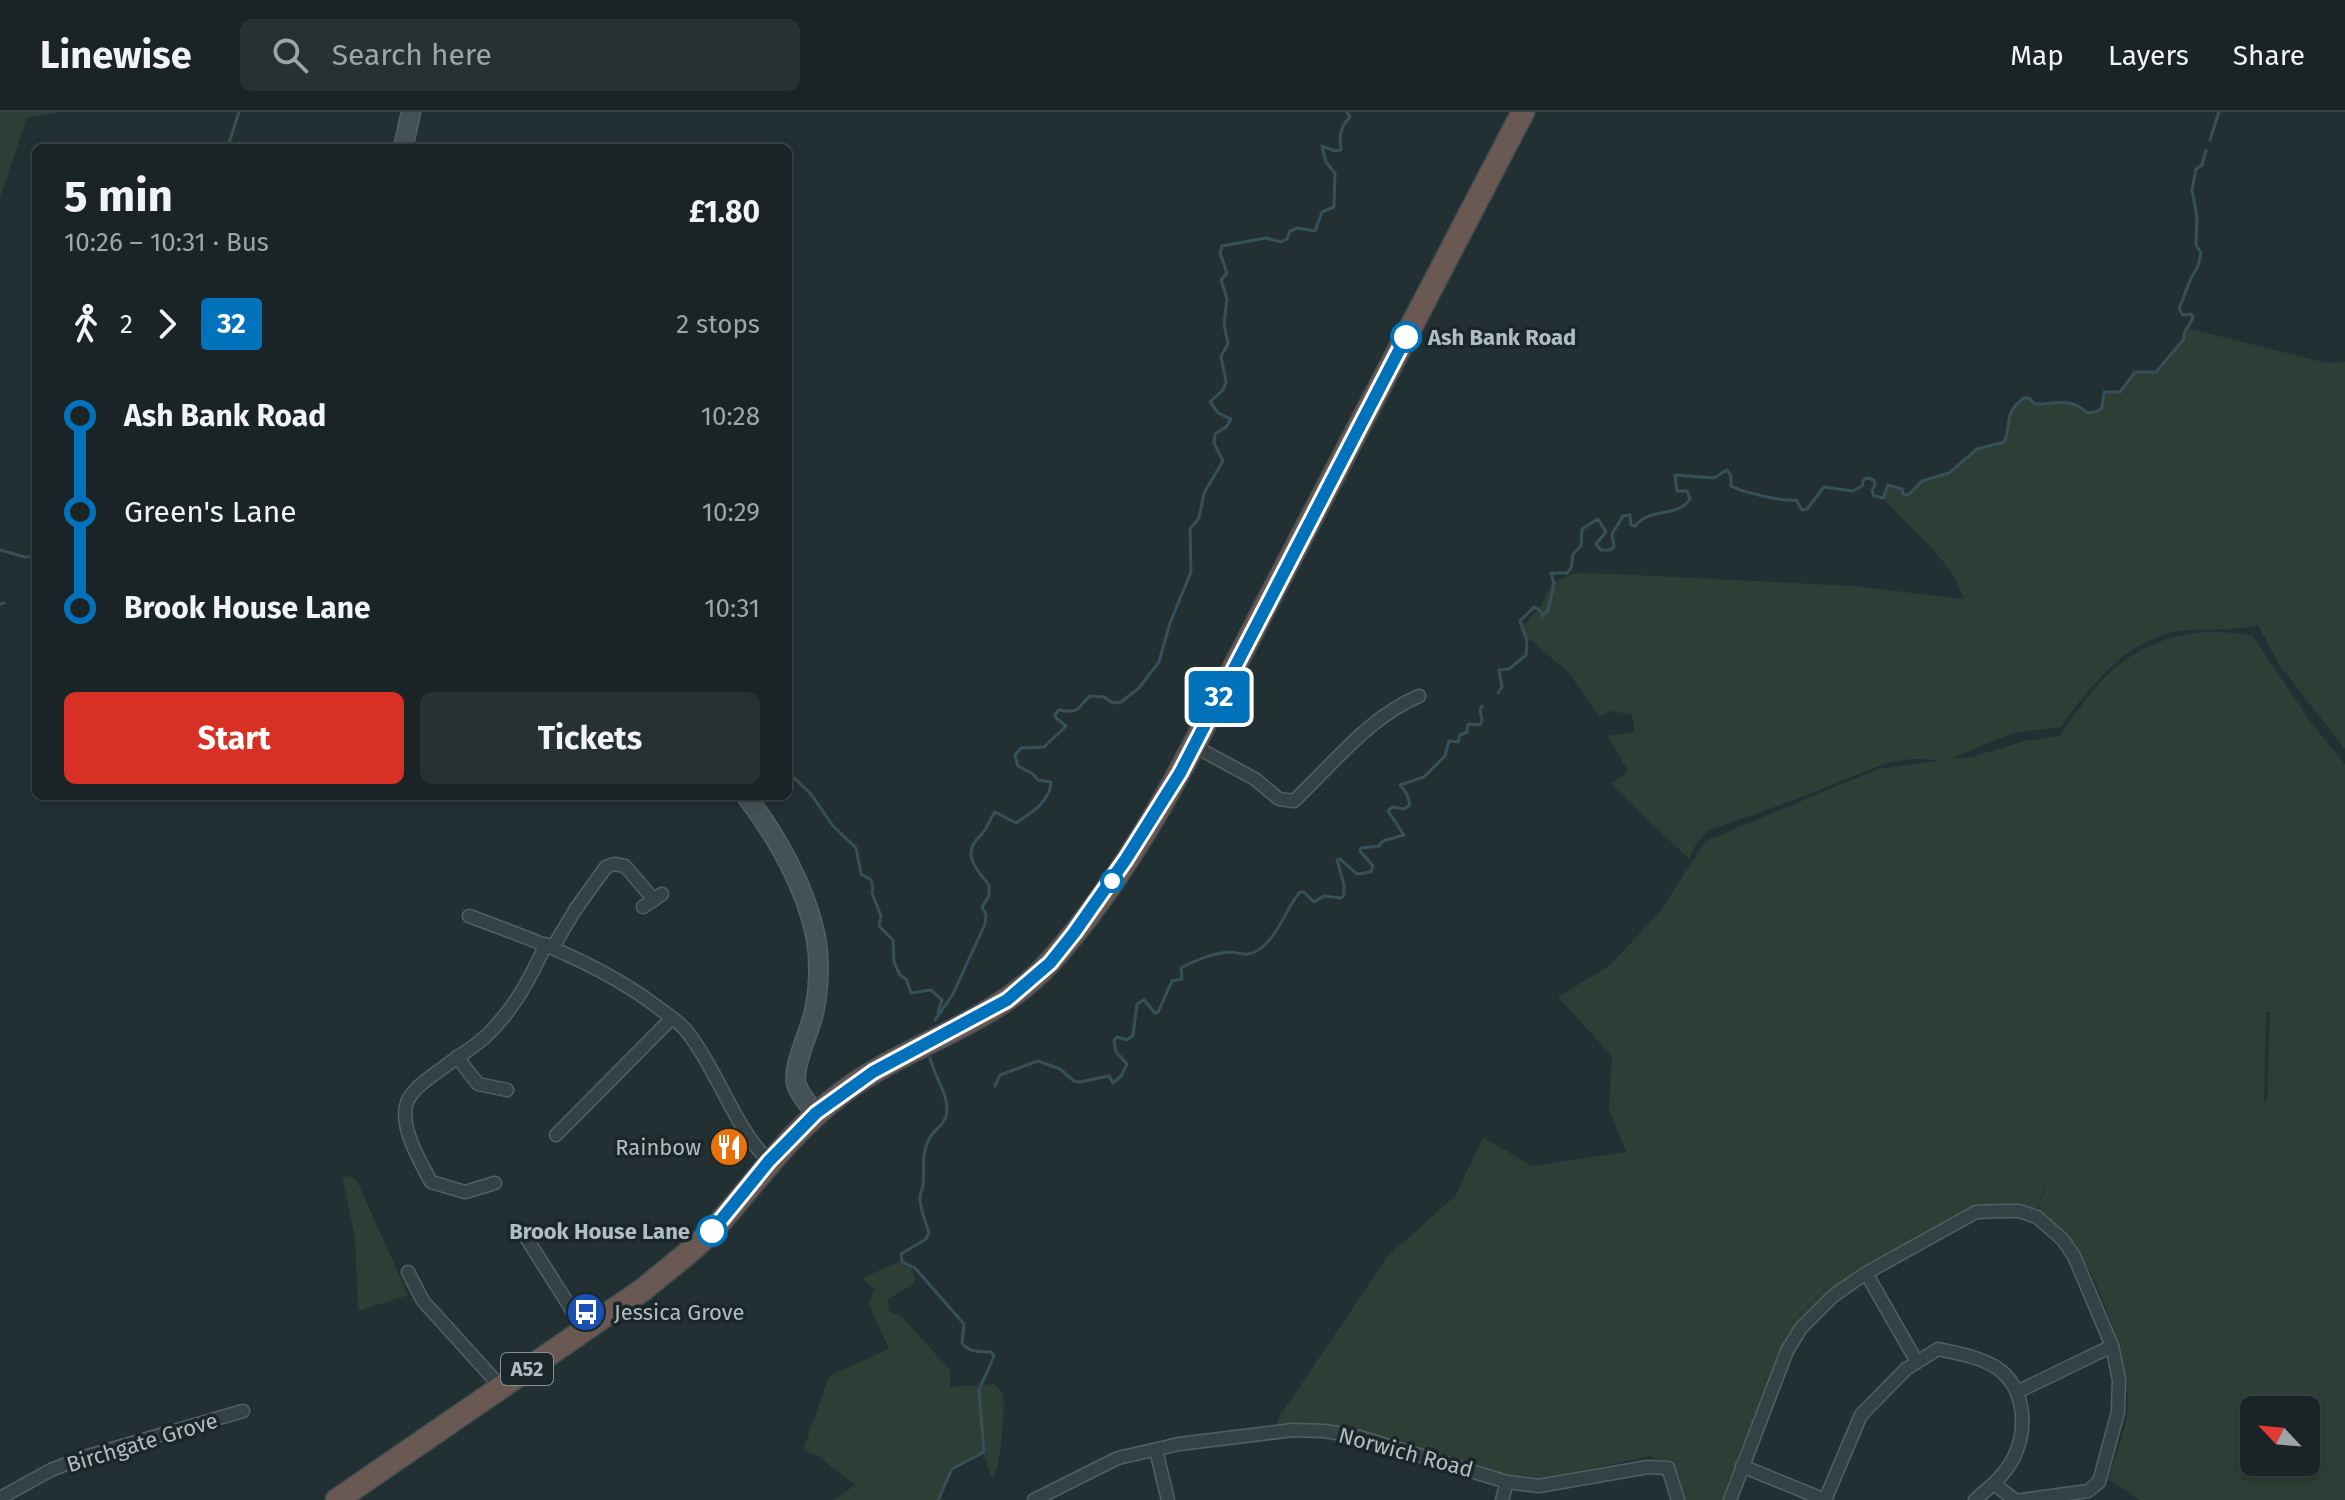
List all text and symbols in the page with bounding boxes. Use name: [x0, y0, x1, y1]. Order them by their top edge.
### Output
search box: [240, 19, 800, 91]
text: Linewise: [40, 32, 192, 78]
icon: search: [268, 33, 312, 77]
text: Search here: [332, 37, 492, 73]
text: Map: [2010, 39, 2064, 72]
text: Layers: [2108, 39, 2189, 72]
text: Share: [2233, 39, 2305, 72]
text: 5 min: [64, 170, 173, 223]
text: £1.80: [689, 194, 760, 230]
text: 10:26 – 10:31 · Bus: [64, 227, 269, 258]
icon: walk: [64, 302, 108, 346]
icon: forward: [145, 302, 189, 346]
text: 32: [217, 307, 246, 340]
text: 2: [120, 309, 133, 340]
text: 2 stops: [676, 309, 760, 340]
marker: Ash Bank Road: [1391, 322, 1421, 352]
place label: Ash Bank Road: [1427, 324, 1576, 351]
text: Ash Bank Road: [124, 398, 326, 434]
text: 10:28: [701, 401, 760, 432]
text: Green's Lane: [124, 494, 297, 530]
text: 10:29: [702, 497, 760, 528]
text: Brook House Lane: [124, 590, 371, 626]
text: 10:31: [704, 593, 760, 624]
line badge: 32: [1183, 671, 1255, 723]
text: 32: [1205, 680, 1233, 713]
button: Start: [64, 692, 404, 784]
button: Tickets: [420, 692, 760, 784]
unlabelled marker: [1101, 870, 1123, 892]
restaurant icon: Rainbow: [708, 1126, 750, 1168]
place label: Rainbow: [615, 1134, 701, 1161]
marker: Brook House Lane: [697, 1216, 727, 1246]
place label: Brook House Lane: [509, 1218, 690, 1245]
bus stop icon: Jessica Grove: [565, 1291, 607, 1333]
place label: Jessica Grove: [614, 1299, 745, 1326]
road number: A52: [501, 1353, 553, 1385]
north arrow: [2240, 1396, 2320, 1476]
map controls: [2240, 1396, 2320, 1476]
street label: Birchgate Grove: [63, 1407, 221, 1478]
street label: Norwich Road: [1336, 1422, 1476, 1483]

